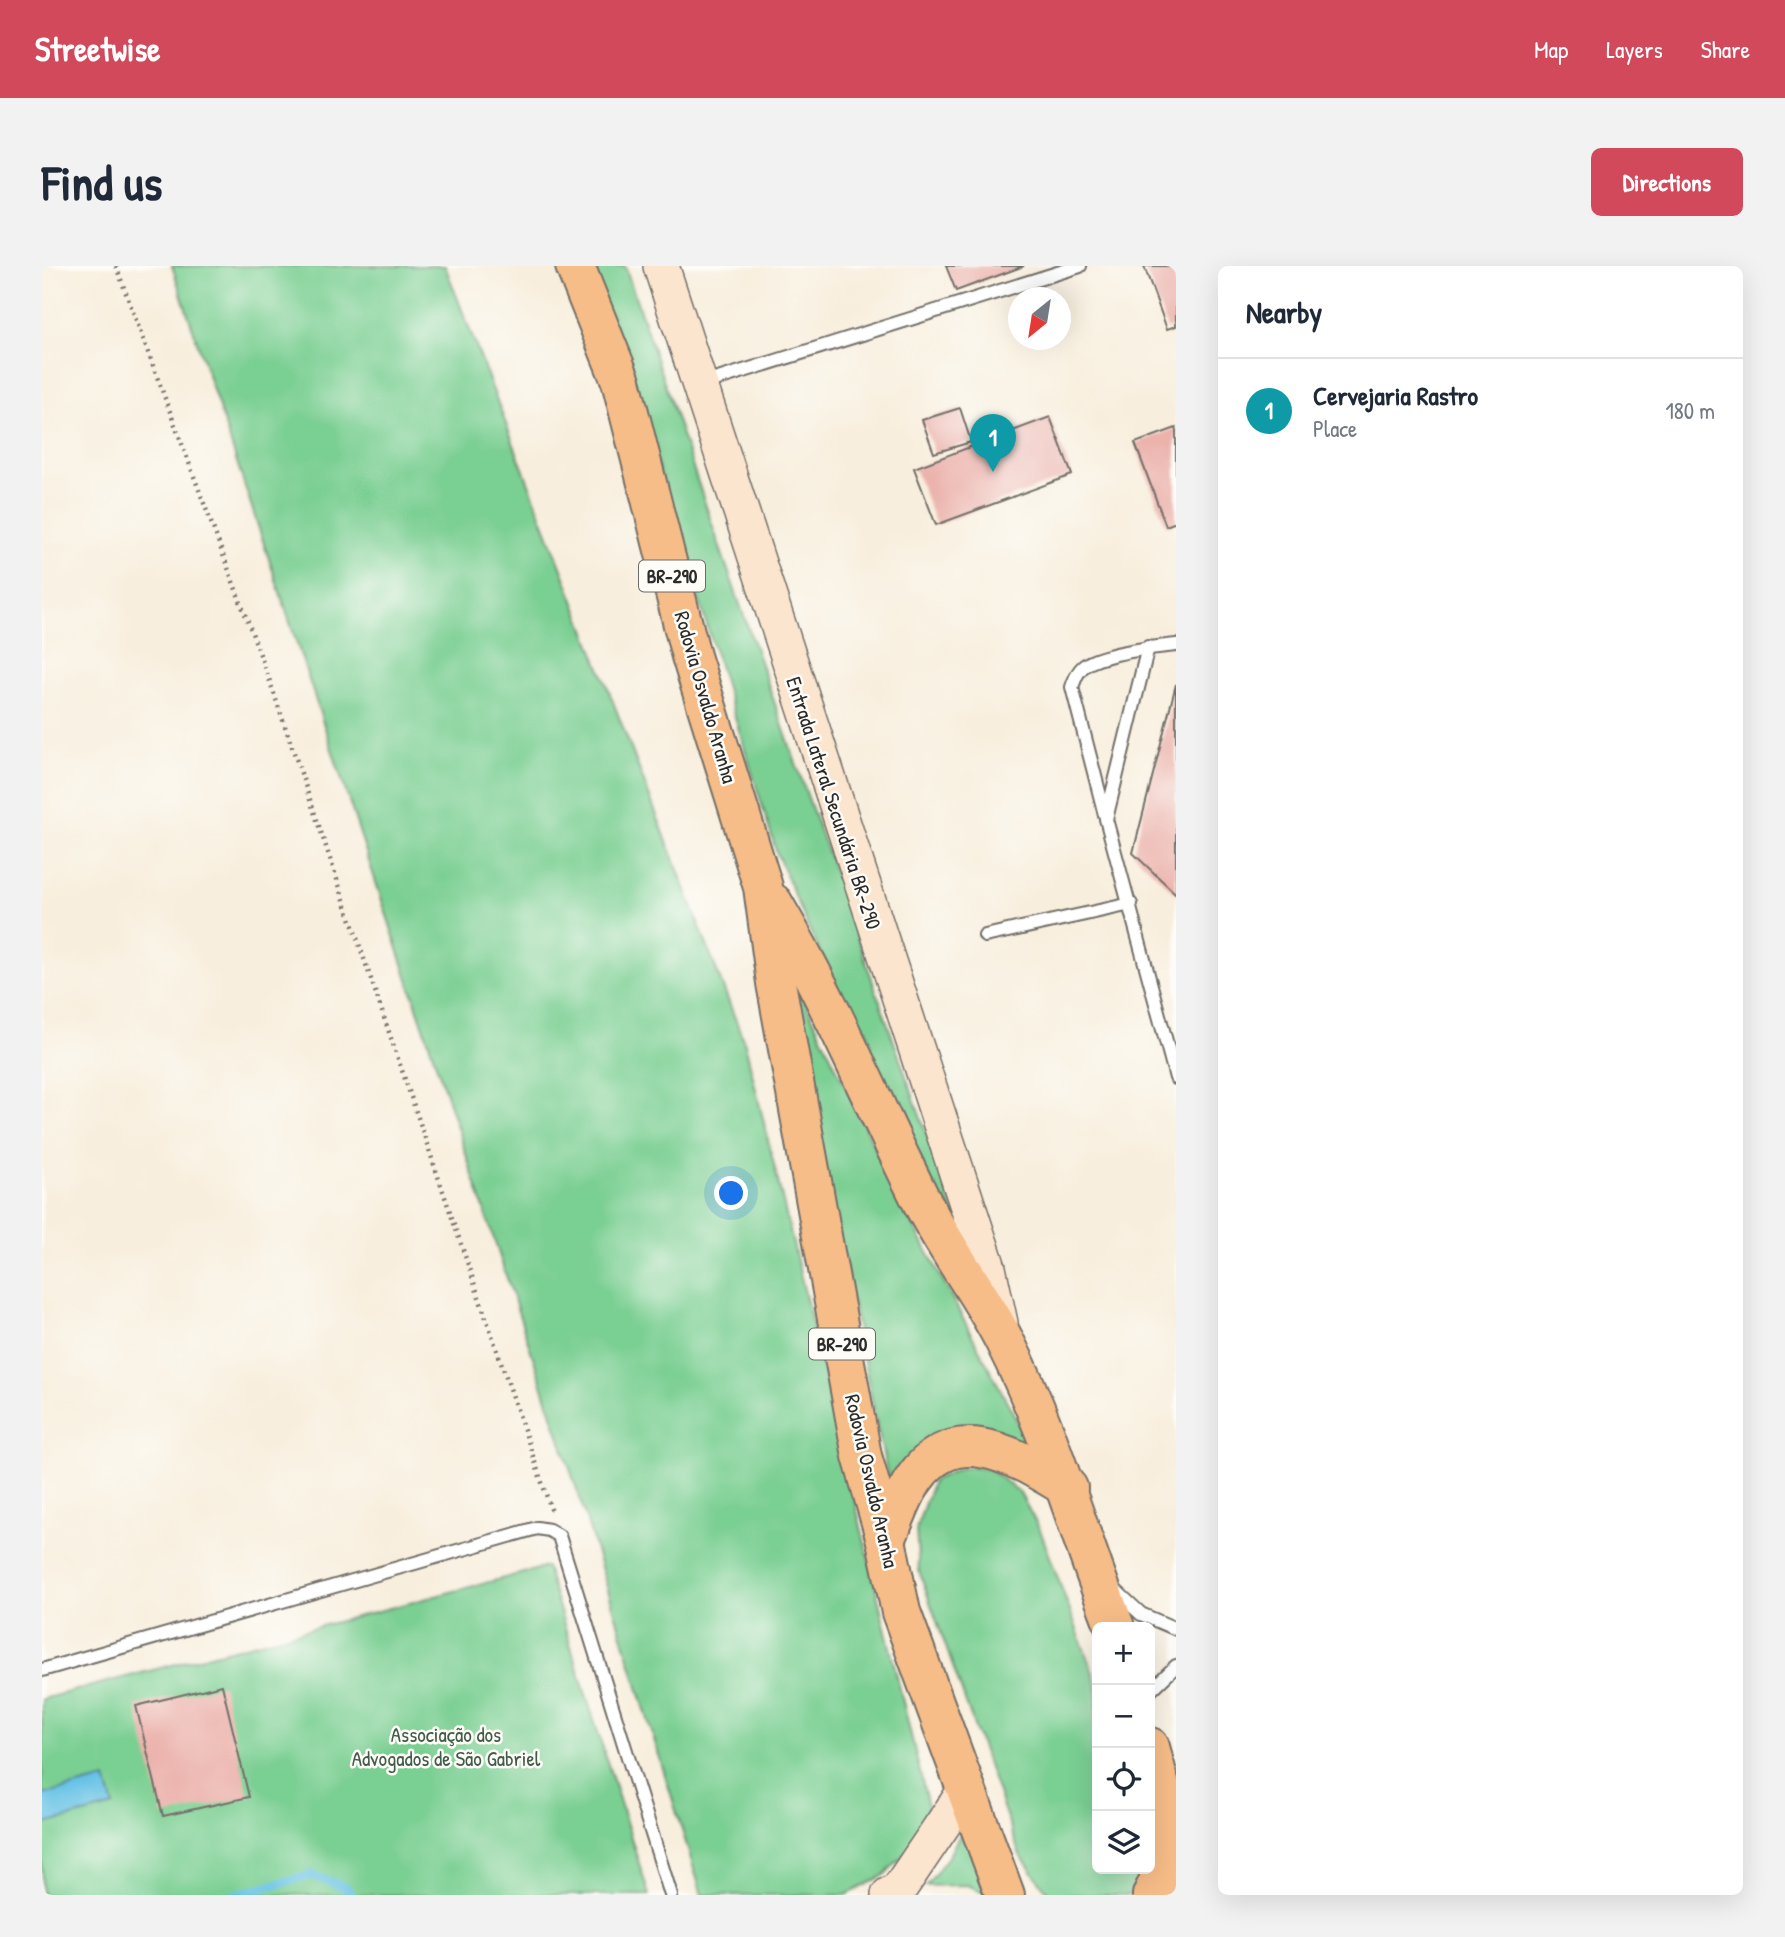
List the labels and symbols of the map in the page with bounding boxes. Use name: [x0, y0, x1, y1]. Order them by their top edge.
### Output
north arrow: [1008, 287, 1071, 350]
pin: 1: [970, 414, 1016, 472]
road number: BR-290: [639, 560, 705, 592]
street label: Rodovia Osvaldo Aranha: [668, 608, 744, 786]
street label: Entrada Lateral Secundária BR-290: [779, 673, 889, 933]
your location: [714, 1176, 748, 1210]
road number: BR-290: [809, 1328, 875, 1360]
street label: Rodovia Osvaldo Aranha: [838, 1391, 906, 1571]
park label: Associação dos Advogados de São Gabriel: [352, 1720, 541, 1773]

